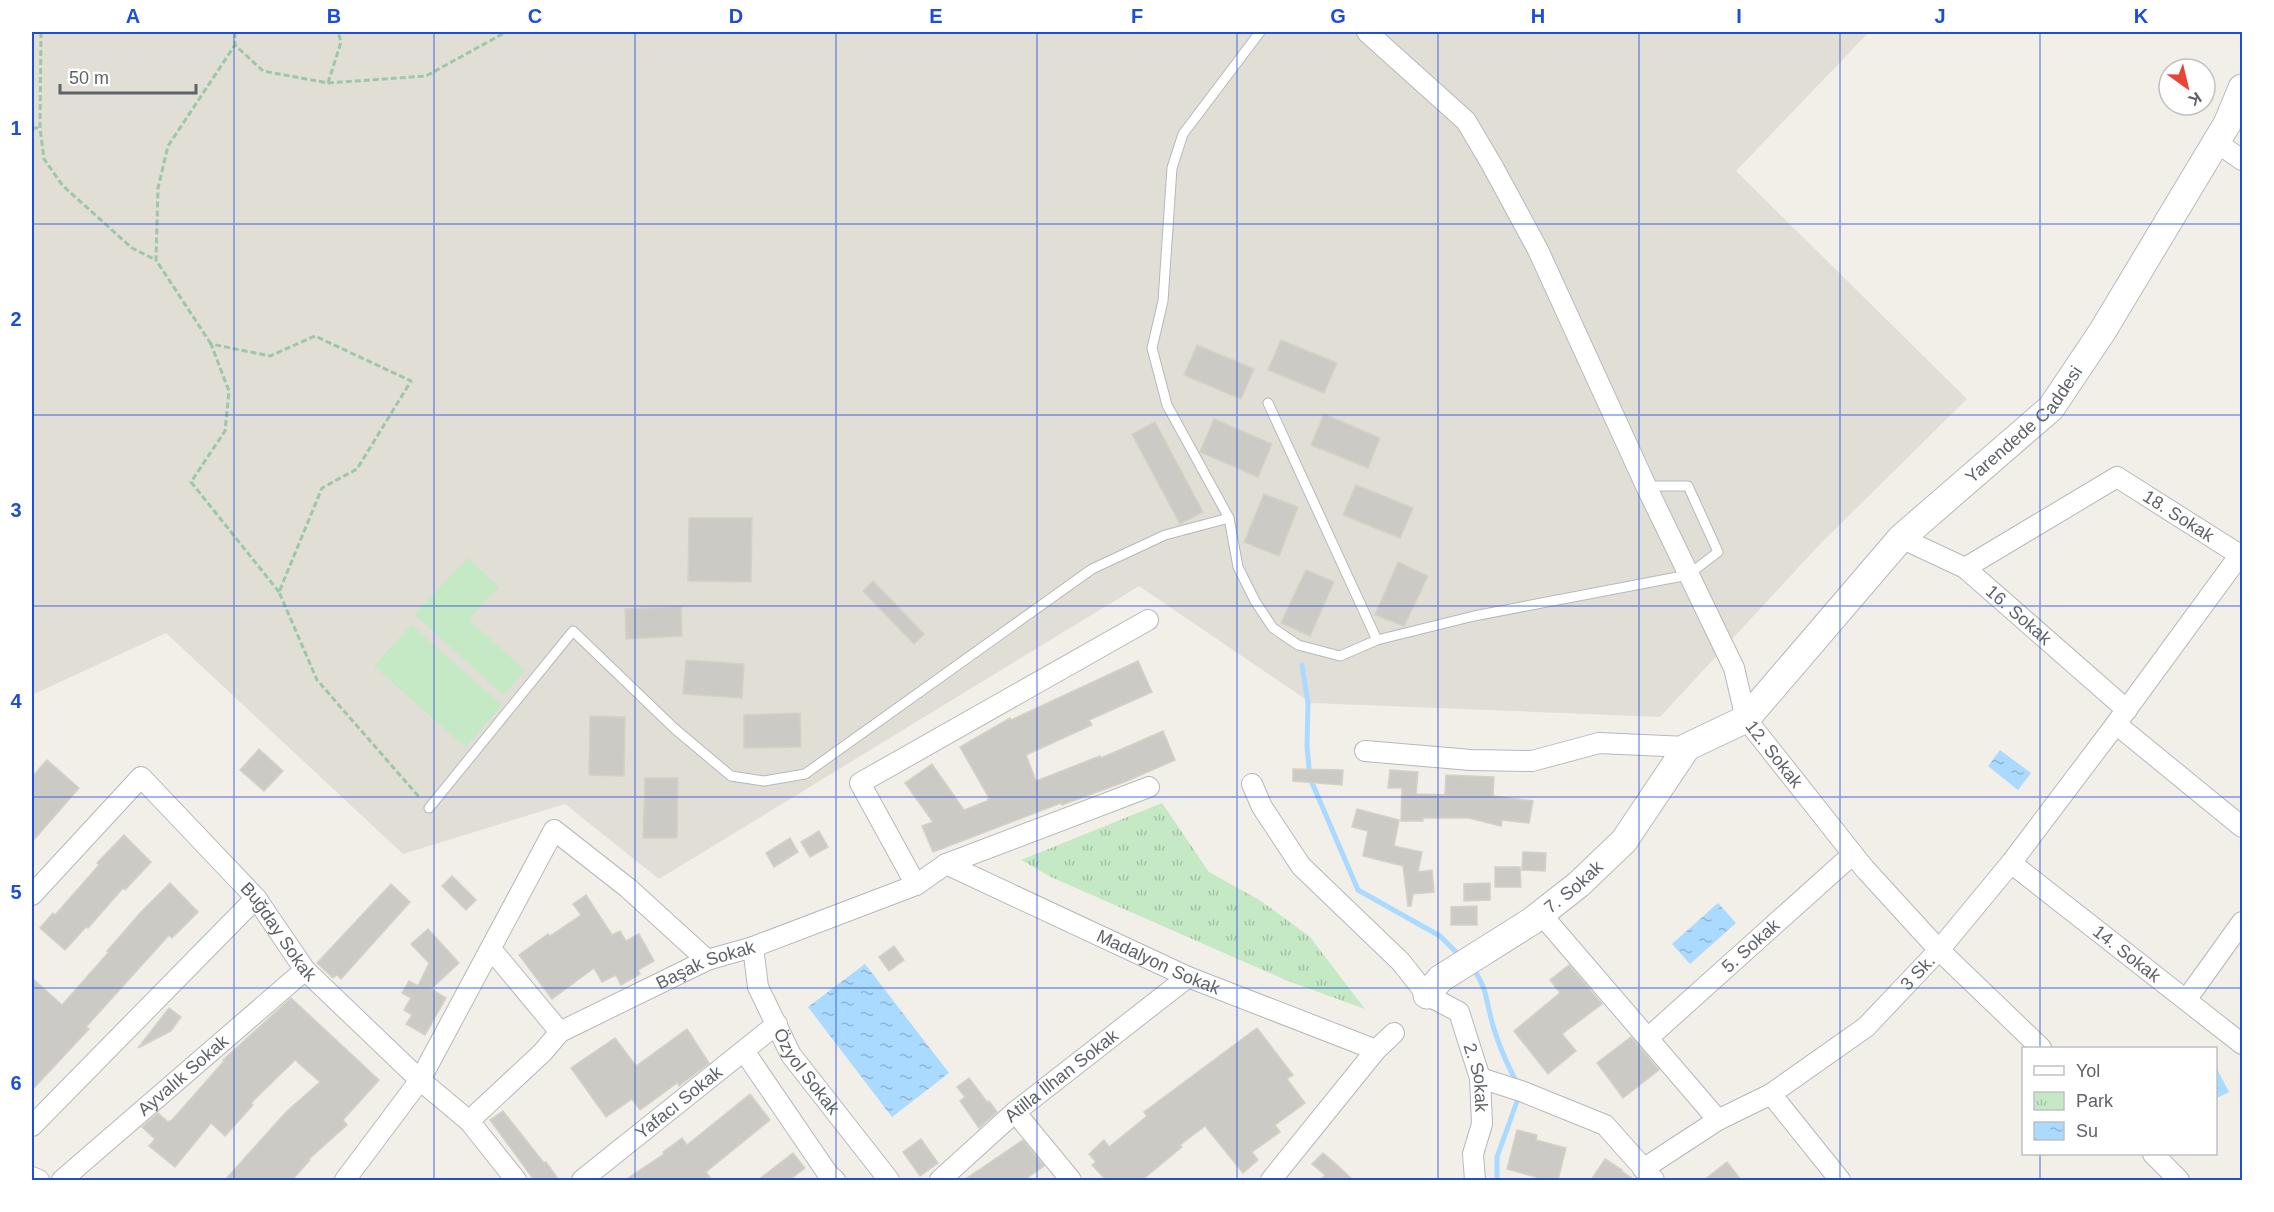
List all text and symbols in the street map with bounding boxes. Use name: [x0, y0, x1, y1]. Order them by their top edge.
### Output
text: A: [126, 5, 140, 27]
text: B: [327, 5, 341, 27]
text: C: [528, 5, 542, 27]
text: D: [729, 5, 743, 27]
text: E: [929, 5, 943, 27]
text: F: [1131, 5, 1143, 27]
text: G: [1330, 5, 1346, 27]
text: H: [1531, 5, 1545, 27]
text: I: [1736, 5, 1742, 27]
text: J: [1934, 5, 1946, 27]
text: K: [2134, 5, 2149, 27]
scale bar: [60, 57, 196, 95]
north arrow: [2157, 57, 2217, 117]
text: 50 m: [69, 68, 109, 88]
text: K: [2185, 89, 2205, 110]
text: 1: [10, 117, 22, 139]
text: 2: [10, 308, 22, 330]
street label: Yarendede Caddesi: [1962, 362, 2086, 487]
street label: 18. Sokak: [2139, 486, 2219, 546]
text: 3: [10, 499, 22, 521]
street label: 16. Sokak: [1982, 581, 2056, 650]
text: 4: [10, 690, 22, 712]
street label: 12. Sokak: [1741, 717, 1807, 793]
street label: 7. Sokak: [1540, 856, 1607, 917]
street label: Buğday Sokak: [237, 878, 321, 986]
text: 5: [10, 881, 22, 903]
street label: 5. Sokak: [1718, 914, 1784, 977]
street label: 14. Sokak: [2089, 921, 2165, 987]
street label: Madalyon Sokak: [1093, 926, 1224, 999]
street label: Başak Sokak: [653, 937, 758, 993]
street label: 3 Sk.: [1896, 951, 1939, 994]
street label: Özyol Sokak: [770, 1025, 844, 1119]
street label: Atilla İlhan Sokak: [1001, 1025, 1123, 1126]
street label: Ayvalık Sokak: [134, 1030, 233, 1120]
street label: 2. Sokak: [1460, 1041, 1492, 1114]
legend: [2022, 1047, 2217, 1155]
street label: Yafacı Sokak: [632, 1061, 727, 1143]
text: Yol: [2076, 1061, 2100, 1081]
text: 6: [10, 1072, 22, 1094]
text: Park: [2076, 1091, 2114, 1111]
text: Su: [2076, 1121, 2098, 1141]

